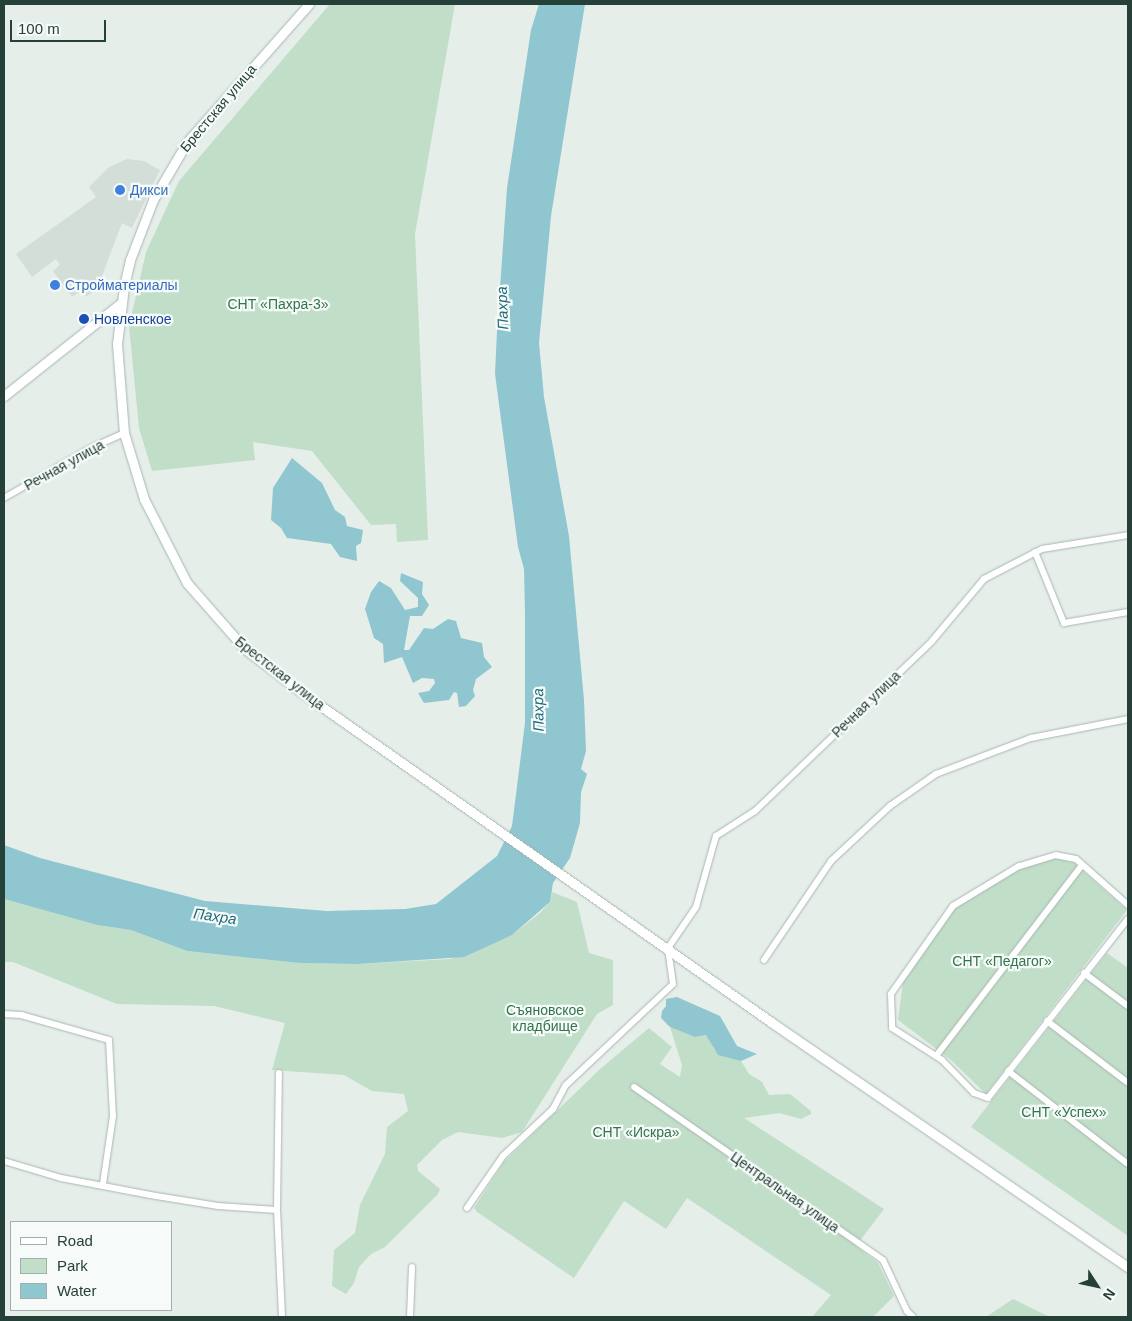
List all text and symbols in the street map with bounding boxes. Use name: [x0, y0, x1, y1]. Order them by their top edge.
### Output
scale bar: [12, 10, 109, 42]
text: 100 m: [18, 20, 60, 37]
street label: Брестская улица: [176, 61, 260, 155]
place label: Дикси: [130, 182, 168, 198]
marker: Дикси: [114, 184, 126, 196]
place label: Стройматериалы: [65, 277, 178, 293]
marker: Стройматериалы: [49, 279, 61, 291]
water label: Пахра: [492, 286, 512, 330]
park label: СНТ «Пахра-3»: [227, 296, 329, 312]
place label: Новленское: [94, 311, 172, 327]
marker: Новленское: [78, 313, 90, 325]
street label: Речная улица: [21, 436, 107, 494]
street label: Брестская улица: [232, 633, 328, 713]
street label: Речная улица: [828, 667, 904, 741]
water label: Пахра: [529, 688, 547, 732]
water label: Пахра: [192, 904, 238, 928]
park label: СНТ «Педагог»: [952, 953, 1052, 969]
park label: Съяновское кладбище: [506, 1002, 584, 1034]
park label: СНТ «Успех»: [1021, 1104, 1107, 1120]
park label: СНТ «Искра»: [593, 1124, 679, 1140]
street label: Центральная улица: [727, 1148, 843, 1236]
legend: [10, 1221, 172, 1311]
text: Road: [57, 1232, 93, 1249]
text: Park: [57, 1257, 88, 1274]
north arrow: [1072, 1261, 1122, 1311]
text: Water: [57, 1282, 96, 1299]
text: N: [1100, 1286, 1119, 1303]

